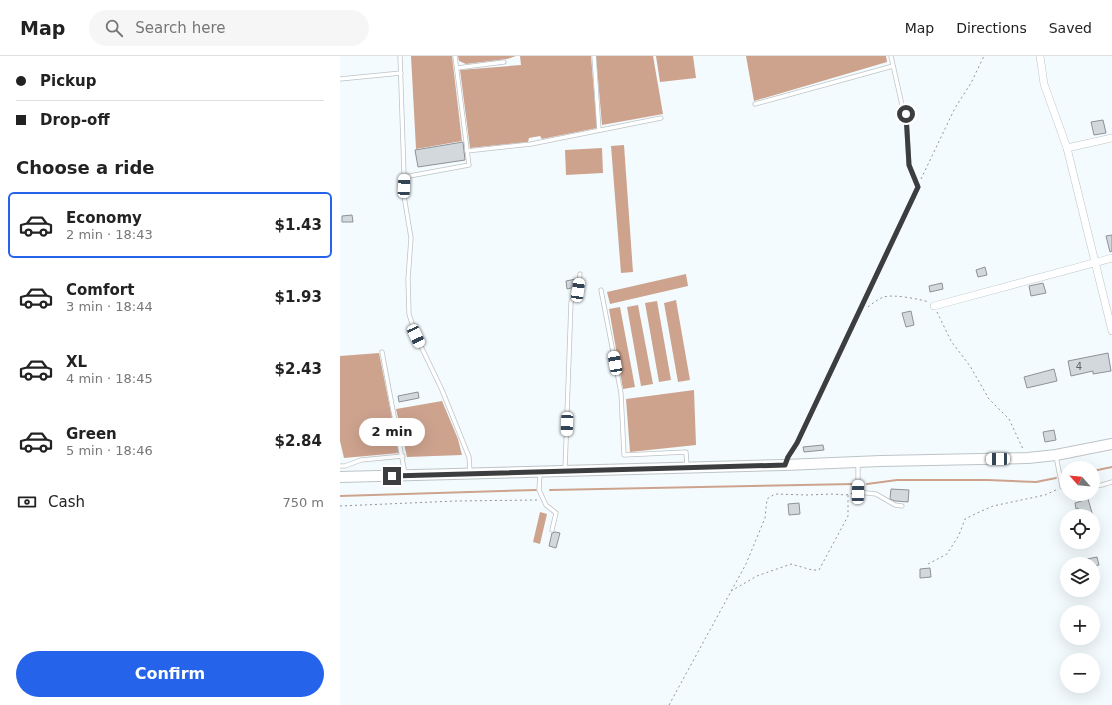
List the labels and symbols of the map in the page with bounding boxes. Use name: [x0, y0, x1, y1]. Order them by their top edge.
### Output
route start: [897, 105, 915, 123]
car: [398, 174, 410, 198]
car: [570, 277, 586, 303]
car: [405, 323, 427, 349]
car: [607, 350, 623, 376]
house number: 4: [1076, 361, 1082, 372]
car: [561, 412, 573, 436]
callout: 2 min: [359, 418, 425, 446]
car: [986, 453, 1010, 465]
north arrow: [1060, 461, 1100, 501]
route end: [383, 467, 401, 485]
car: [852, 480, 864, 504]

